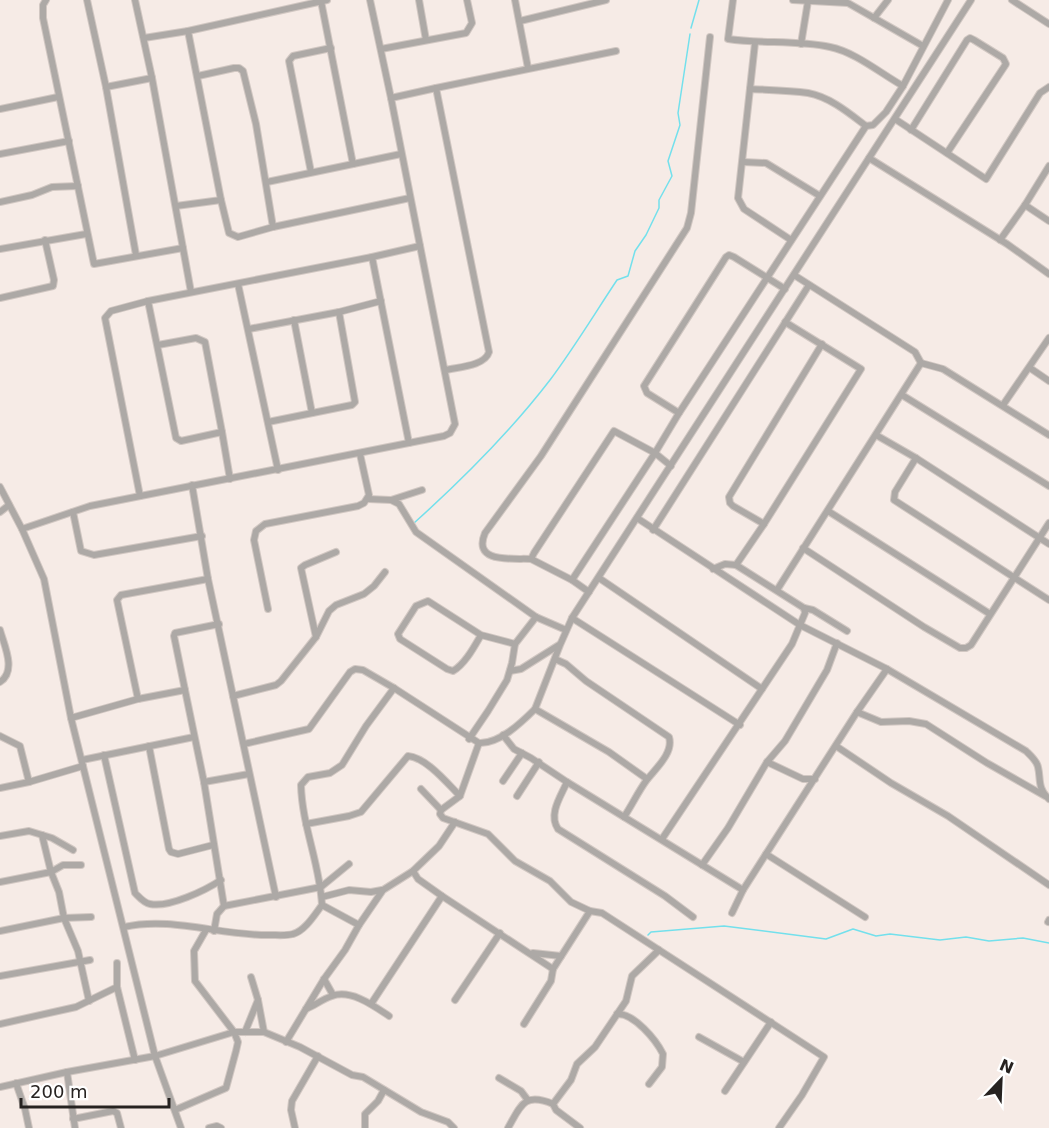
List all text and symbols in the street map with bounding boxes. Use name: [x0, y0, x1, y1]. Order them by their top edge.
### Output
north arrow: [971, 1050, 1031, 1110]
text: N: [997, 1055, 1017, 1078]
scale bar: [21, 1071, 170, 1109]
text: 200 m: [30, 1081, 88, 1102]

